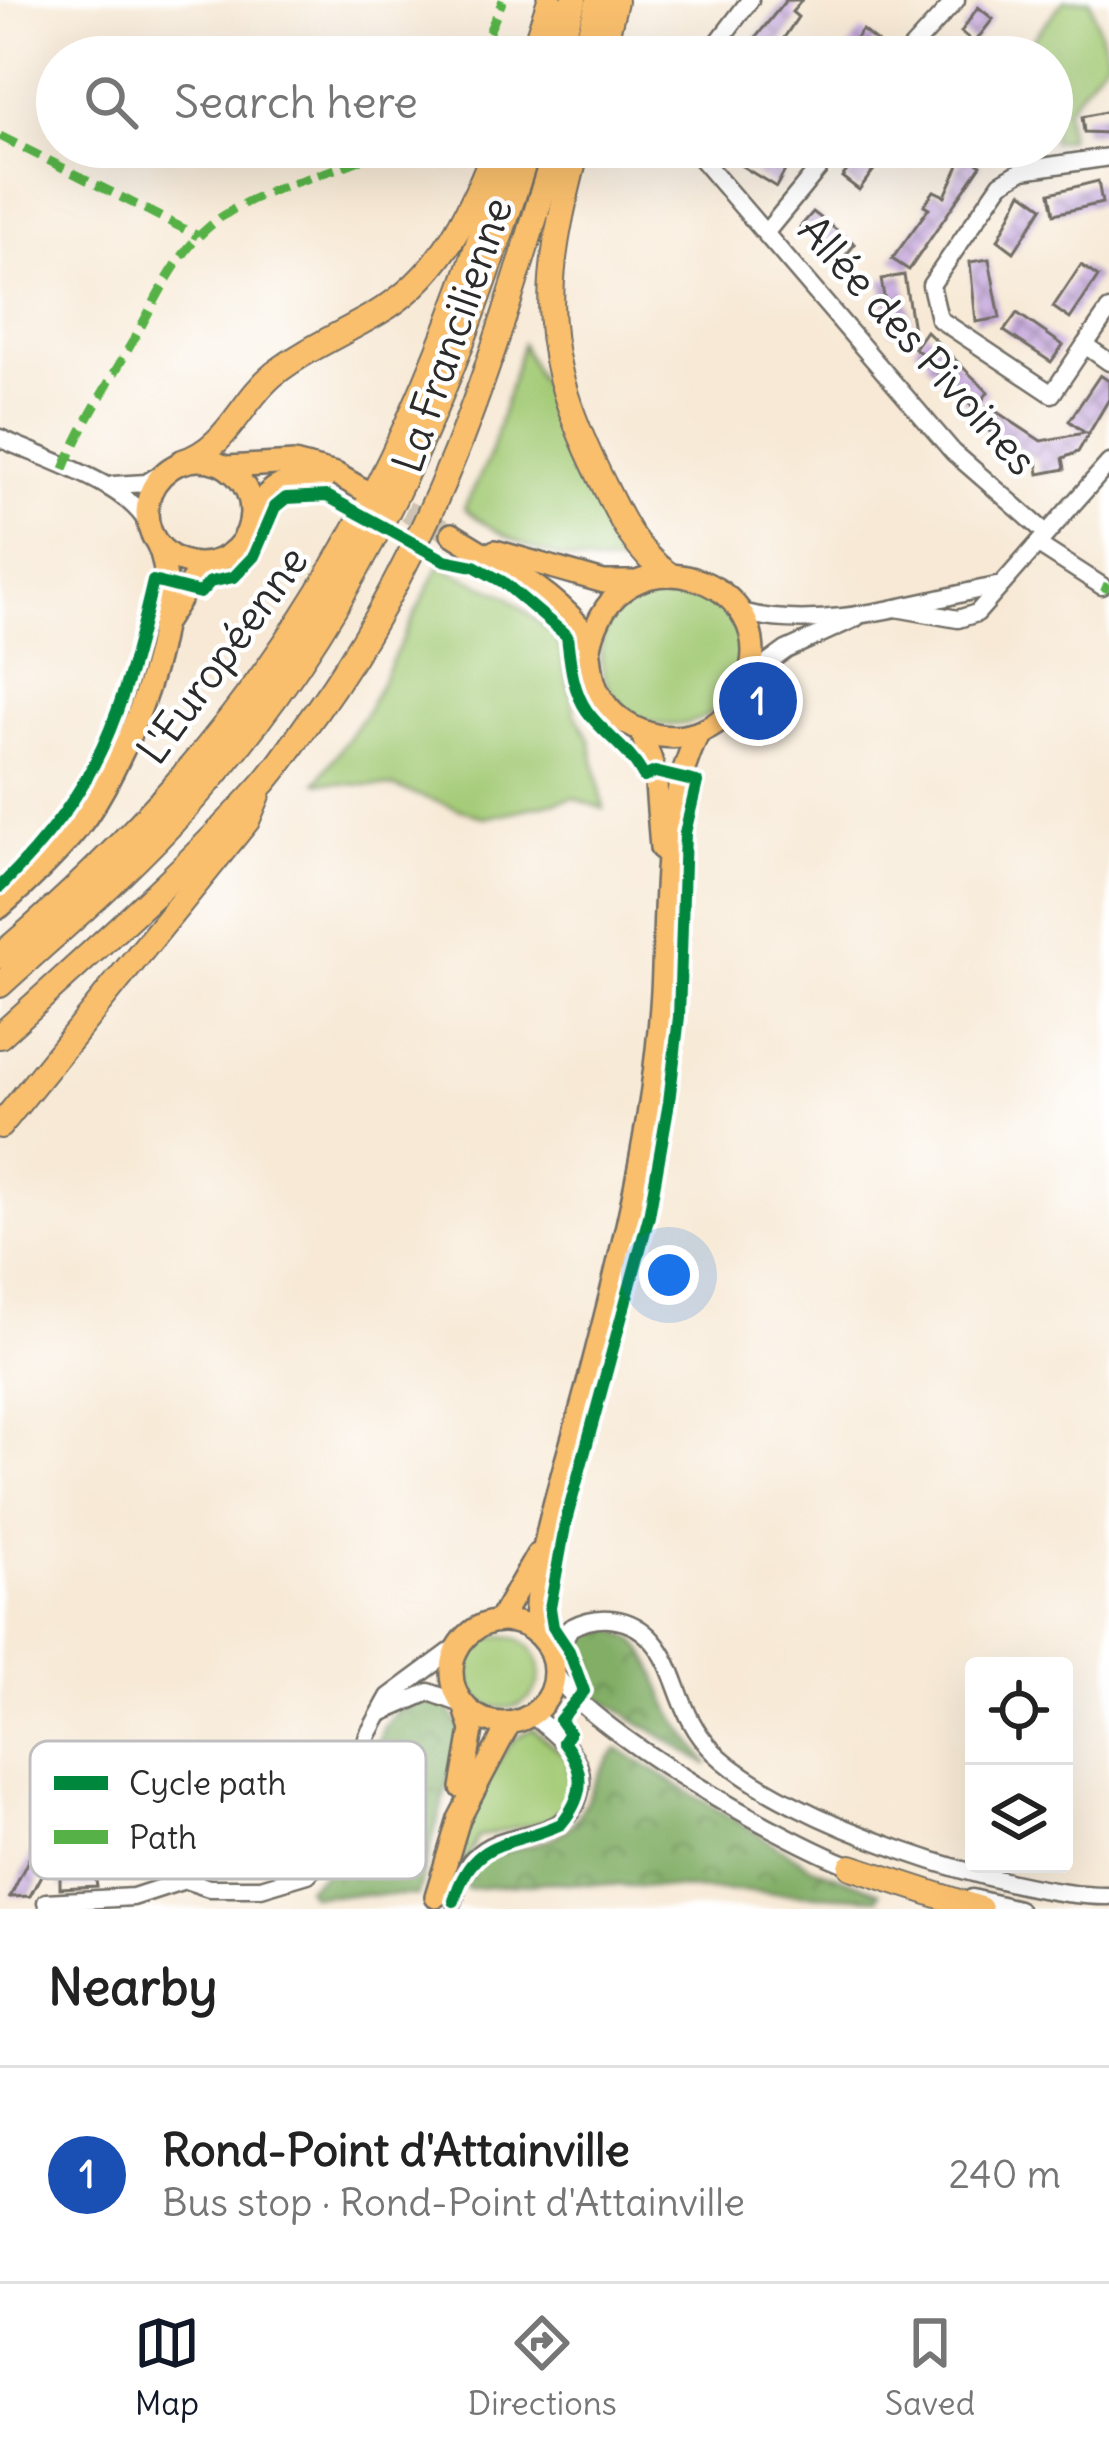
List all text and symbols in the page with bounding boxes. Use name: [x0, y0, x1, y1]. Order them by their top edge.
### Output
search box: [36, 36, 1073, 168]
icon: search: [78, 69, 144, 135]
text: Search here: [174, 74, 418, 130]
street label: La Francilienne: [381, 191, 523, 479]
street label: Allée des Pivoines: [788, 204, 1048, 486]
street label: L'Européenne: [126, 536, 318, 774]
pin: 1: [719, 656, 797, 746]
your location: [639, 1245, 699, 1305]
map controls: [965, 1657, 1073, 1873]
button: locate: [965, 1657, 1073, 1765]
legend: [30, 1741, 426, 1879]
text: Cycle path: [129, 1762, 287, 1804]
button: layers: [965, 1765, 1073, 1873]
text: Path: [129, 1816, 197, 1858]
text: Nearby: [48, 1955, 217, 2019]
text: Rond-Point d'Attainville: [162, 2122, 630, 2178]
text: 1: [79, 2150, 95, 2199]
text: 240 m: [949, 2150, 1061, 2199]
text: Bus stop · Rond-Point d'Attainville: [162, 2178, 745, 2227]
tab: Map: [134, 2310, 200, 2424]
tab: Directions: [468, 2310, 617, 2424]
tab: Saved: [885, 2310, 975, 2424]

